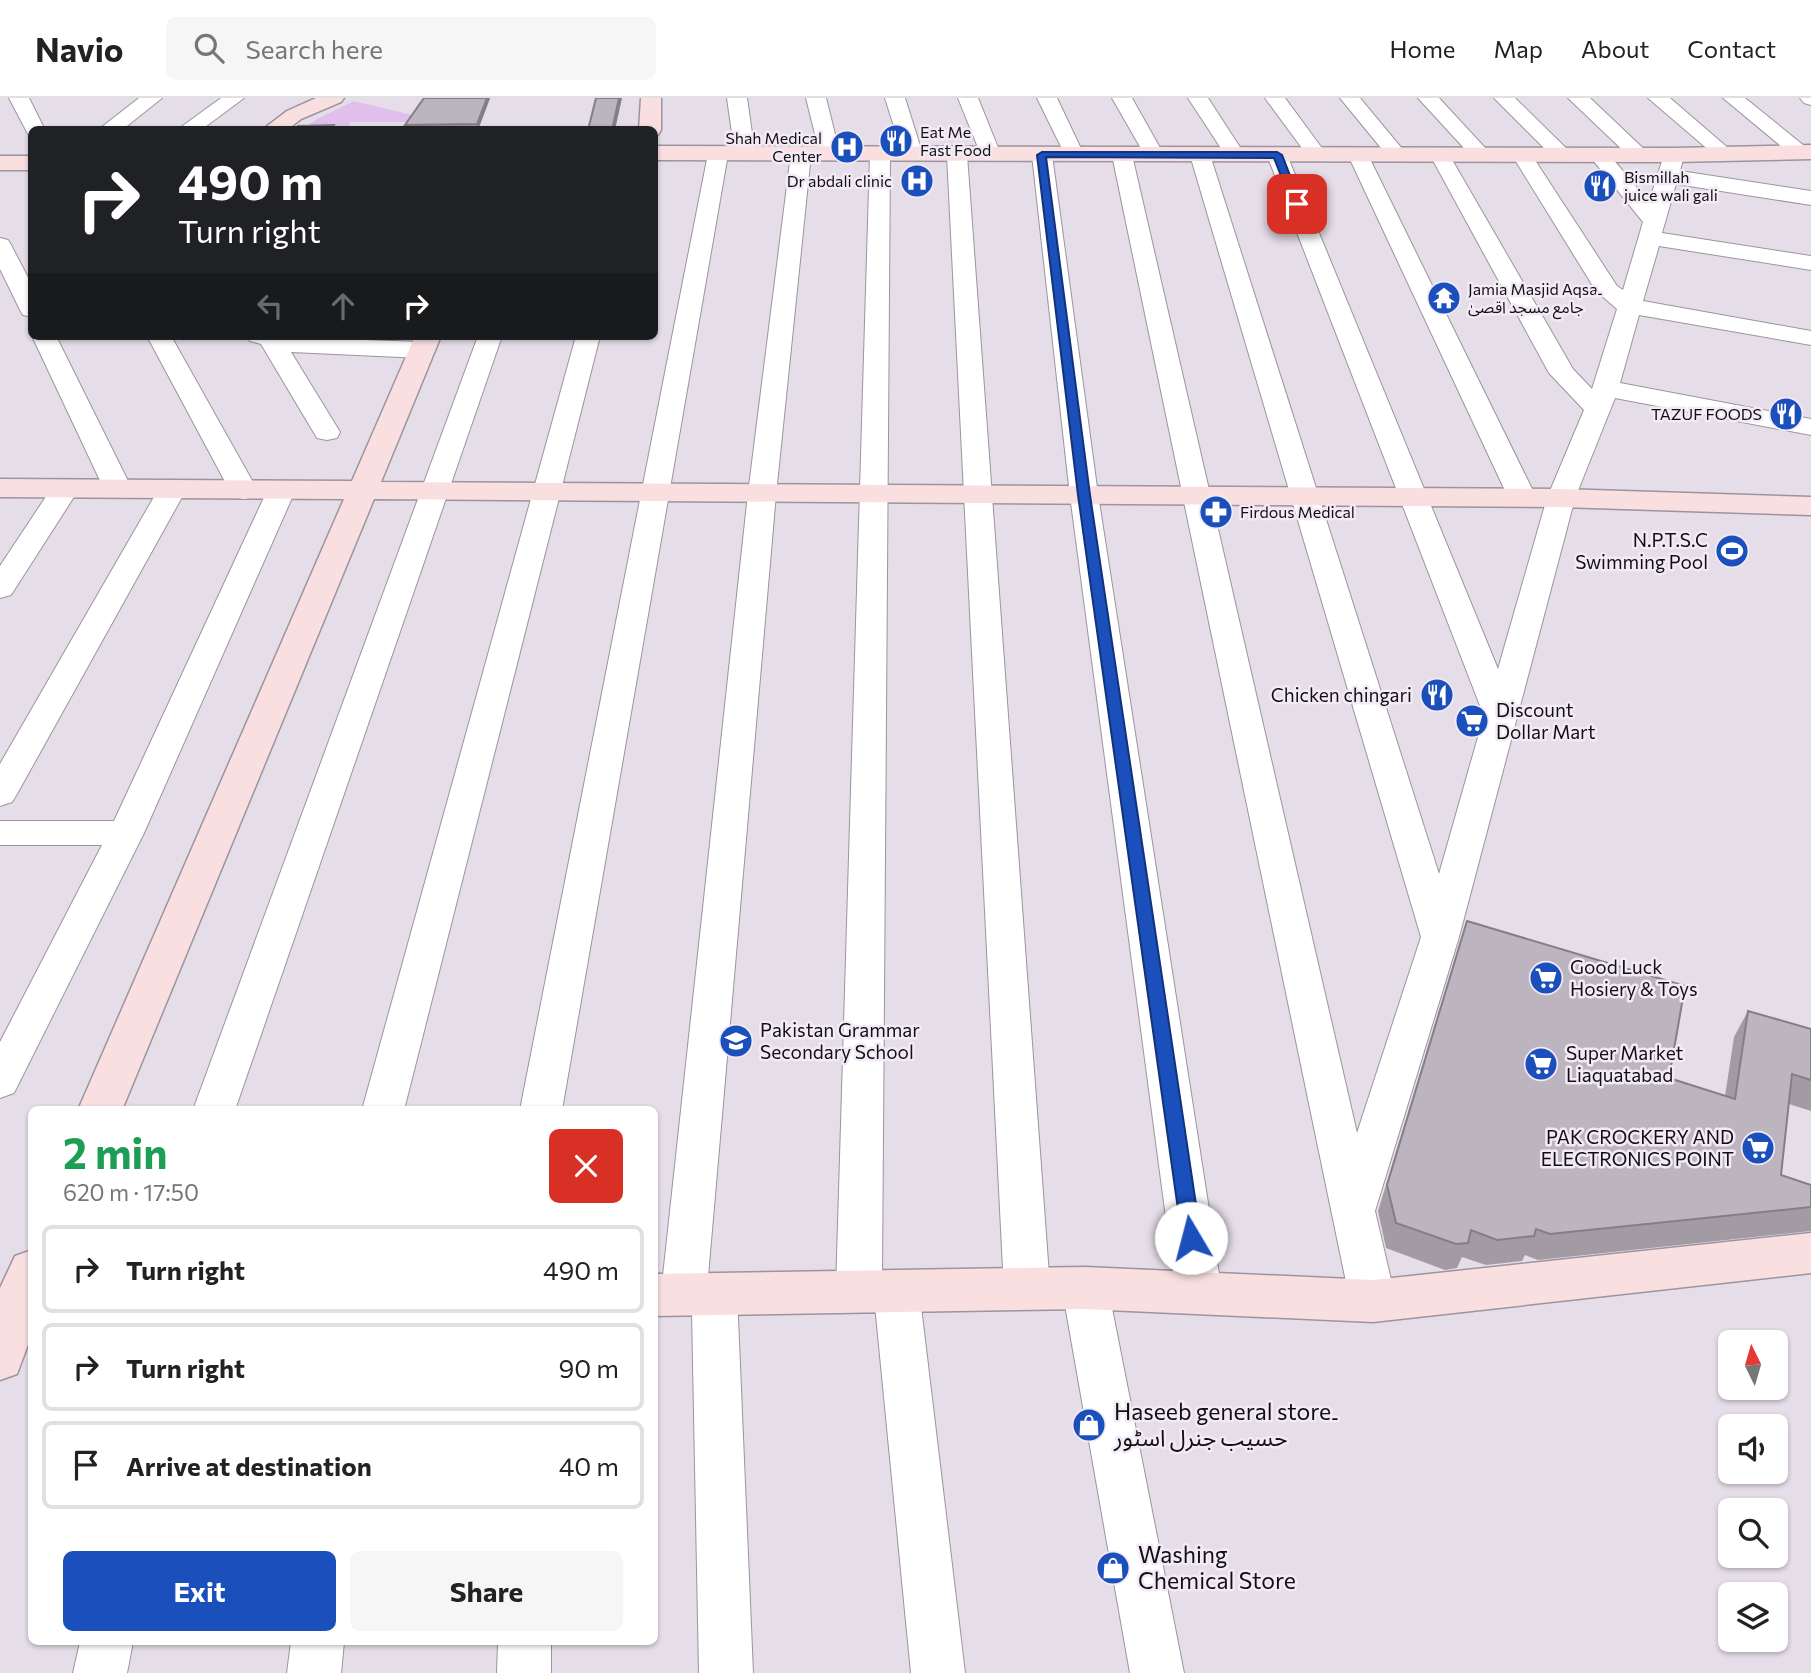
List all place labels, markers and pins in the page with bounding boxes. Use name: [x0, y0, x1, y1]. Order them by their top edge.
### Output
restaurant icon: Eat Me Fast Food: [877, 122, 915, 160]
place label: Eat Me Fast Food: [920, 122, 991, 159]
place label: Shah Medical Center: [725, 128, 823, 165]
hospital icon: Shah Medical Center: [828, 128, 866, 166]
hospital icon: Dr abdali clinic: [898, 162, 936, 200]
restaurant icon: Bismillah juice wali gali: [1581, 167, 1619, 205]
place label: Bismillah juice wali gali: [1624, 167, 1718, 204]
place label: Dr abdali clinic: [787, 171, 892, 190]
pin: [1267, 174, 1327, 234]
temple icon: Jamia Masjid Aqsa۔ جامع مسجد اقصیٰ: [1425, 279, 1463, 317]
place label: Jamia Masjid Aqsa۔ جامع مسجد اقصیٰ: [1468, 279, 1603, 320]
restaurant icon: TAZUF FOODS: [1767, 395, 1805, 433]
place label: TAZUF FOODS: [1651, 404, 1762, 423]
pharmacy icon: Firdous Medical: [1197, 493, 1235, 531]
place label: Firdous Medical: [1240, 502, 1355, 521]
place label: N.P.T.S.C Swimming Pool: [1575, 528, 1708, 573]
sports icon: N.P.T.S.C Swimming Pool: [1713, 532, 1751, 570]
restaurant icon: Chicken chingari: [1418, 676, 1456, 714]
place label: Chicken chingari: [1271, 683, 1412, 706]
place label: Discount Dollar Mart: [1496, 698, 1596, 743]
supermarket icon: Discount Dollar Mart: [1453, 702, 1491, 740]
place label: Good Luck Hosiery & Toys: [1570, 955, 1698, 1000]
supermarket icon: Good Luck Hosiery & Toys: [1527, 959, 1565, 997]
place label: Pakistan Grammar Secondary School: [760, 1018, 920, 1063]
school or university icon: Pakistan Grammar Secondary School: [717, 1022, 755, 1060]
place label: Super Market Liaquatabad: [1566, 1041, 1684, 1086]
supermarket icon: Super Market Liaquatabad: [1522, 1045, 1560, 1083]
place label: PAK CROCKERY AND ELECTRONICS POINT: [1541, 1125, 1734, 1170]
supermarket icon: PAK CROCKERY AND ELECTRONICS POINT: [1739, 1129, 1777, 1167]
place label: Haseeb general store۔ حسیب جنرل اسٹور: [1113, 1397, 1338, 1452]
shop icon: Haseeb general store۔ حسیب جنرل اسٹور: [1070, 1406, 1108, 1444]
place label: Washing Chemical Store: [1138, 1540, 1296, 1594]
shop icon: Washing Chemical Store: [1094, 1549, 1132, 1587]

